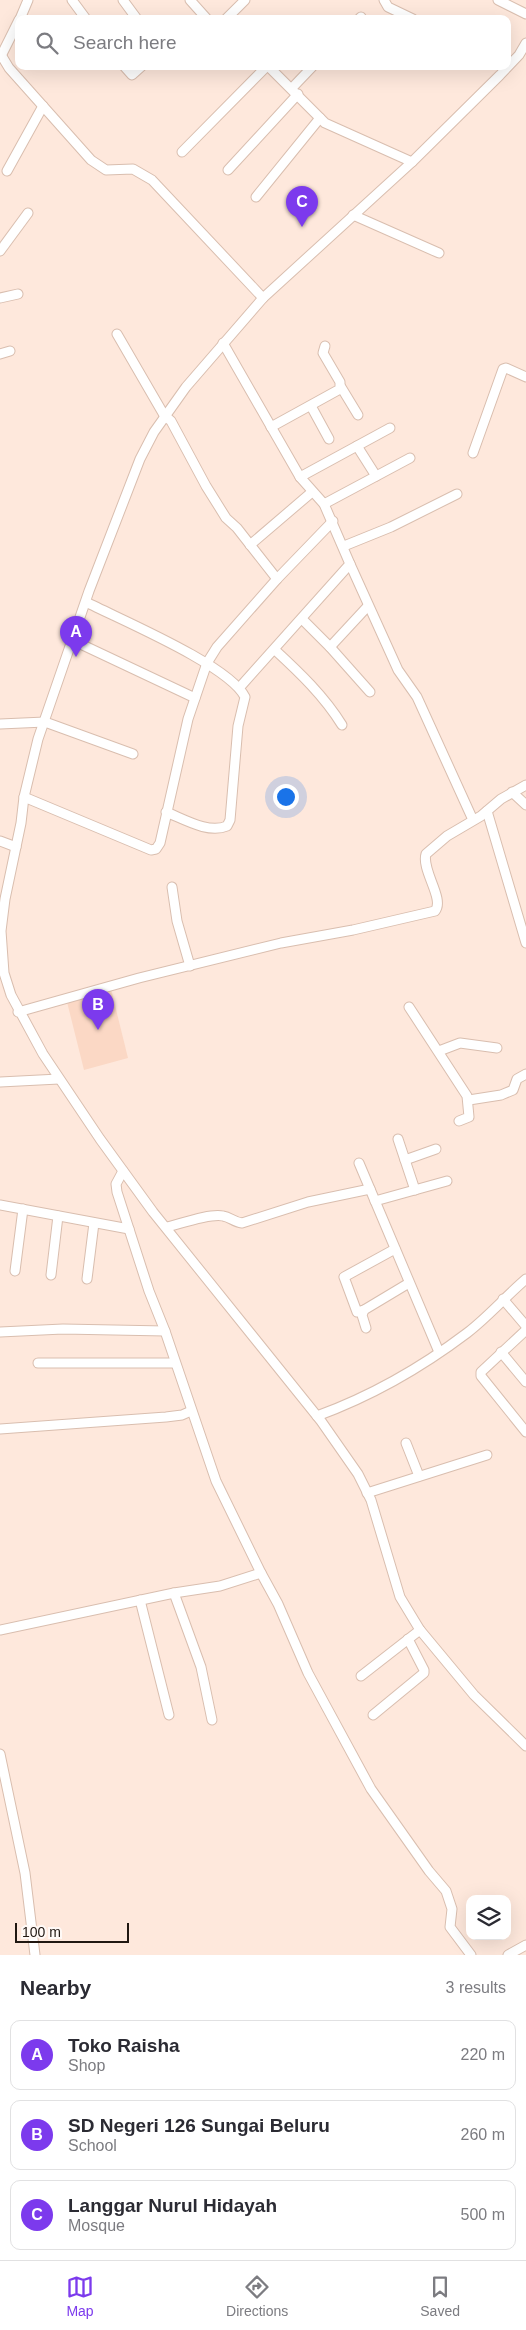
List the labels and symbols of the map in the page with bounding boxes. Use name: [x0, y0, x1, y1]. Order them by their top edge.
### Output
pin: C: [286, 186, 318, 227]
pin: A: [60, 616, 92, 657]
your location: [273, 784, 299, 810]
pin: B: [82, 989, 114, 1030]
scale bar: [15, 1920, 129, 1943]

